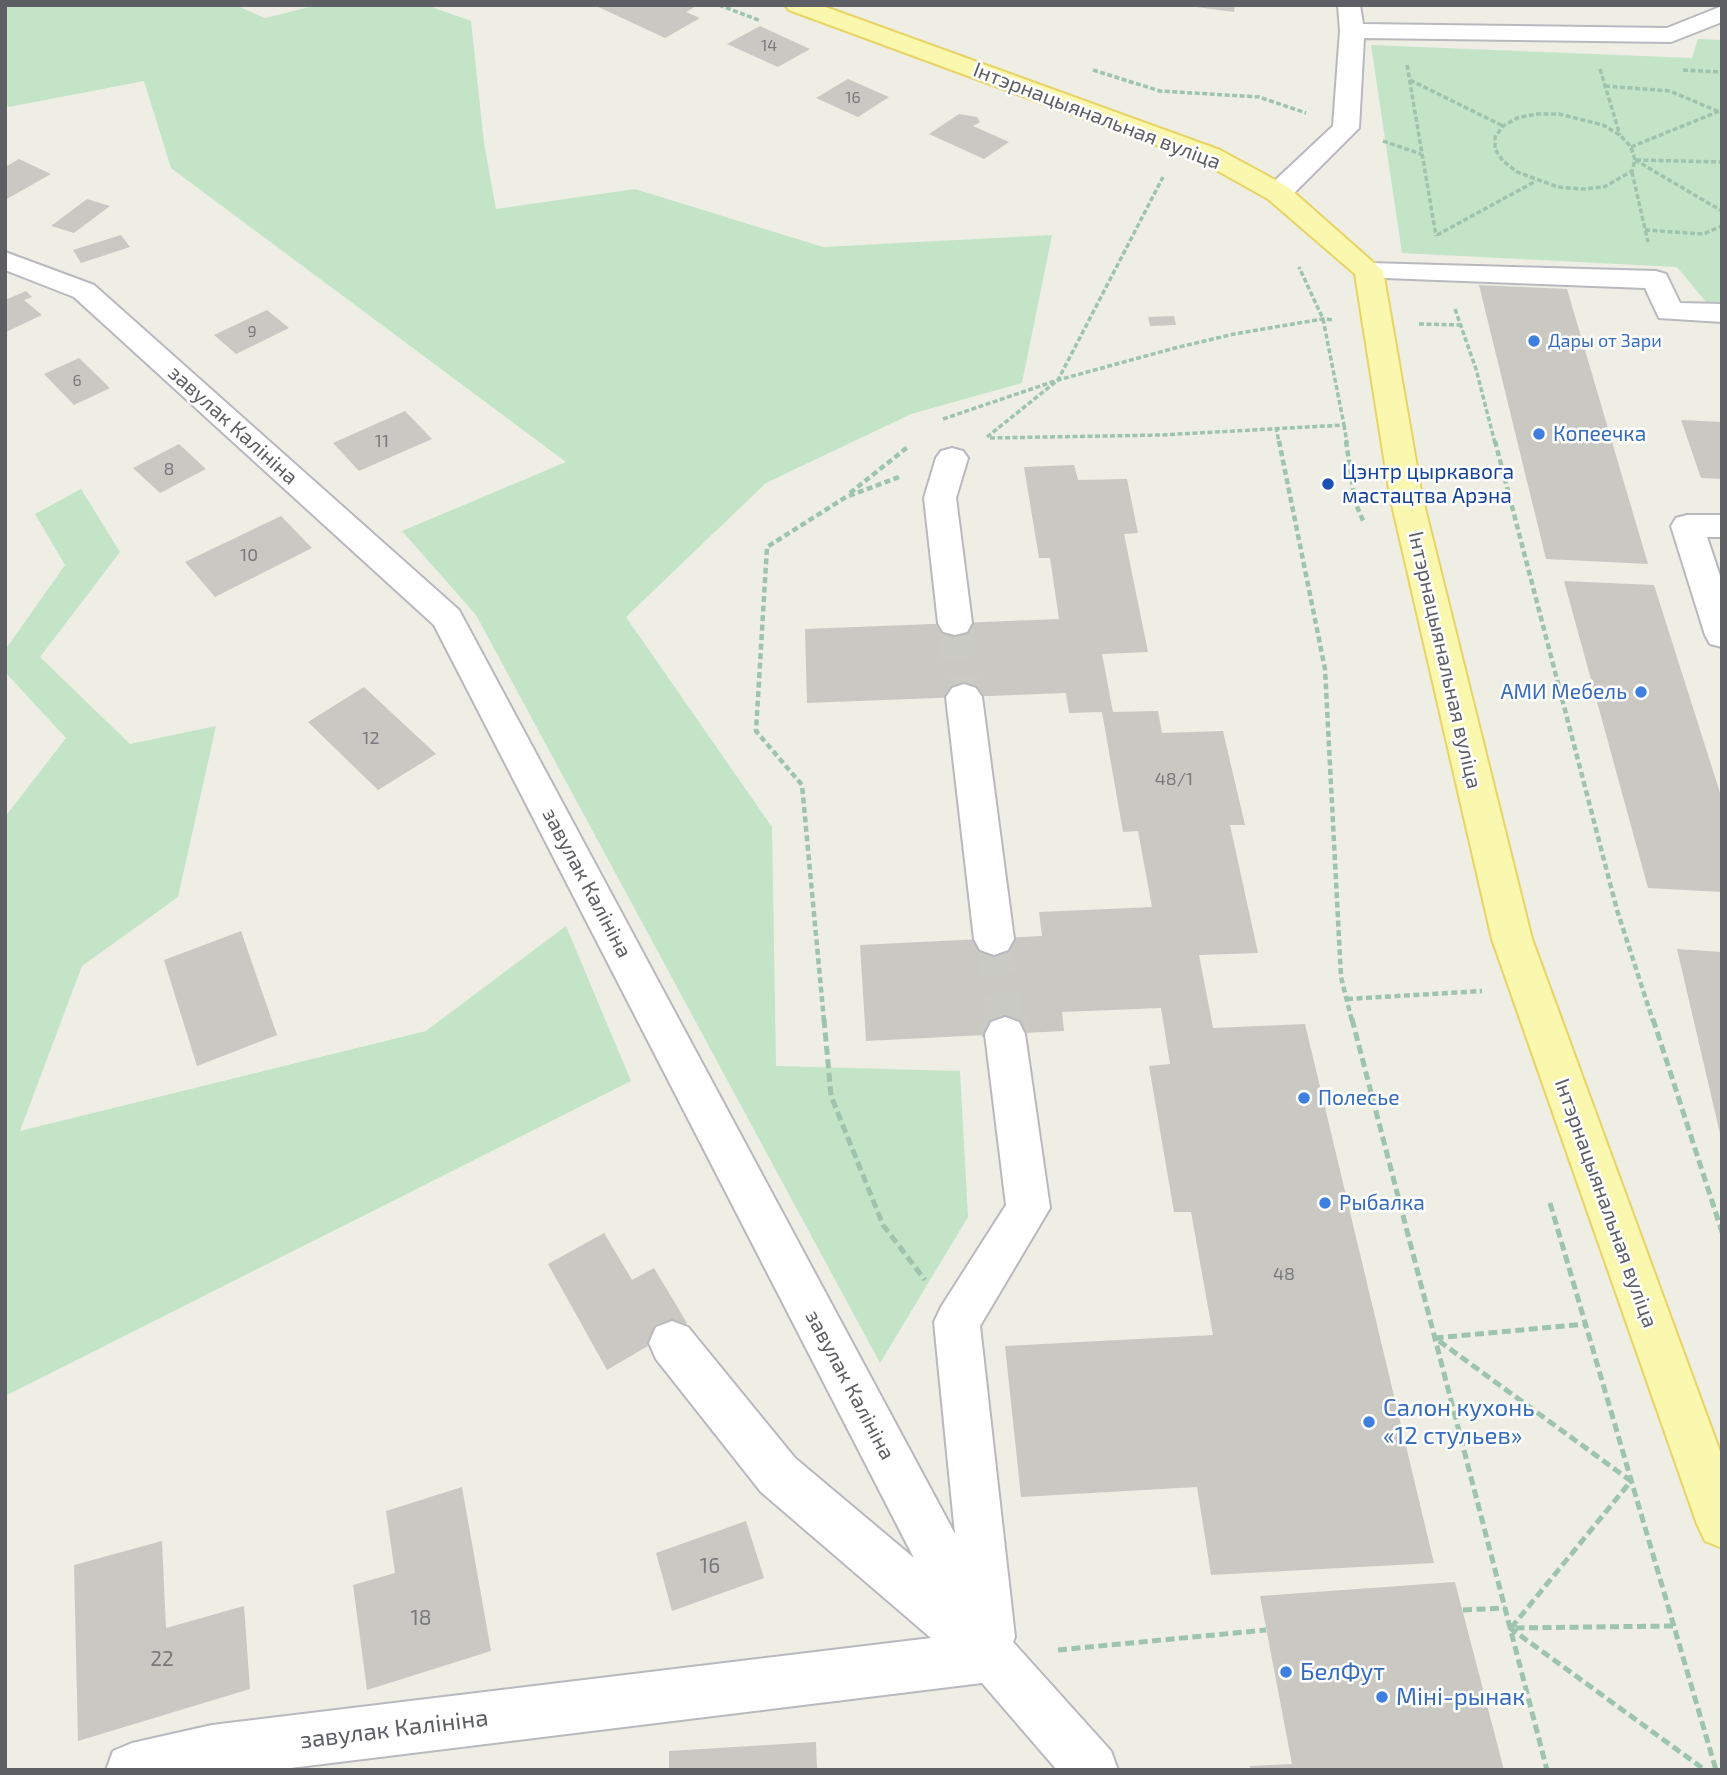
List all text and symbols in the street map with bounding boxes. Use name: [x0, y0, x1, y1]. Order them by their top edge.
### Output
house number: 14: [761, 36, 777, 56]
street label: Інтэрнацыянальная вуліца: [970, 57, 1224, 175]
house number: 16: [845, 88, 861, 108]
house number: 9: [247, 322, 257, 342]
place label: Дары от Зари: [1548, 330, 1662, 352]
marker: Дары от Зари: [1526, 333, 1542, 349]
street label: завулак Калініна: [163, 360, 303, 490]
house number: 6: [72, 371, 82, 391]
place label: Копеечка: [1553, 421, 1646, 447]
marker: Копеечка: [1531, 426, 1547, 442]
house number: 11: [375, 430, 389, 452]
house number: 8: [164, 458, 174, 480]
place label: Цэнтр цыркавога мастацтва Арэна: [1342, 459, 1514, 509]
marker: Цэнтр цыркавога мастацтва Арэна: [1320, 476, 1336, 492]
street label: Інтэрнацыянальная вуліца: [1403, 529, 1487, 791]
house number: 10: [240, 544, 258, 566]
place label: АМИ Мебель: [1501, 679, 1627, 705]
marker: АМИ Мебель: [1633, 684, 1649, 700]
house number: 12: [362, 727, 380, 749]
house number: 48/1: [1155, 768, 1193, 790]
street label: завулак Калініна: [537, 804, 637, 962]
street label: Інтэрнацыянальная вуліца: [1549, 1075, 1663, 1331]
place label: Полесье: [1318, 1085, 1400, 1111]
marker: Полесье: [1296, 1090, 1312, 1106]
place label: Рыбалка: [1339, 1190, 1425, 1216]
marker: Рыбалка: [1317, 1195, 1333, 1211]
house number: 48: [1273, 1263, 1295, 1285]
street label: завулак Калініна: [800, 1306, 900, 1464]
place label: Салон кухонь «12 стульев»: [1383, 1394, 1535, 1450]
marker: Салон кухонь «12 стульев»: [1361, 1414, 1377, 1430]
house number: 16: [700, 1553, 720, 1579]
house number: 18: [410, 1605, 432, 1631]
house number: 22: [150, 1646, 174, 1672]
place label: БелФут: [1300, 1658, 1385, 1686]
marker: БелФут: [1278, 1664, 1294, 1680]
place label: Міні-рынак: [1396, 1683, 1525, 1711]
marker: Міні-рынак: [1374, 1689, 1390, 1705]
street label: завулак Калініна: [298, 1703, 490, 1755]

